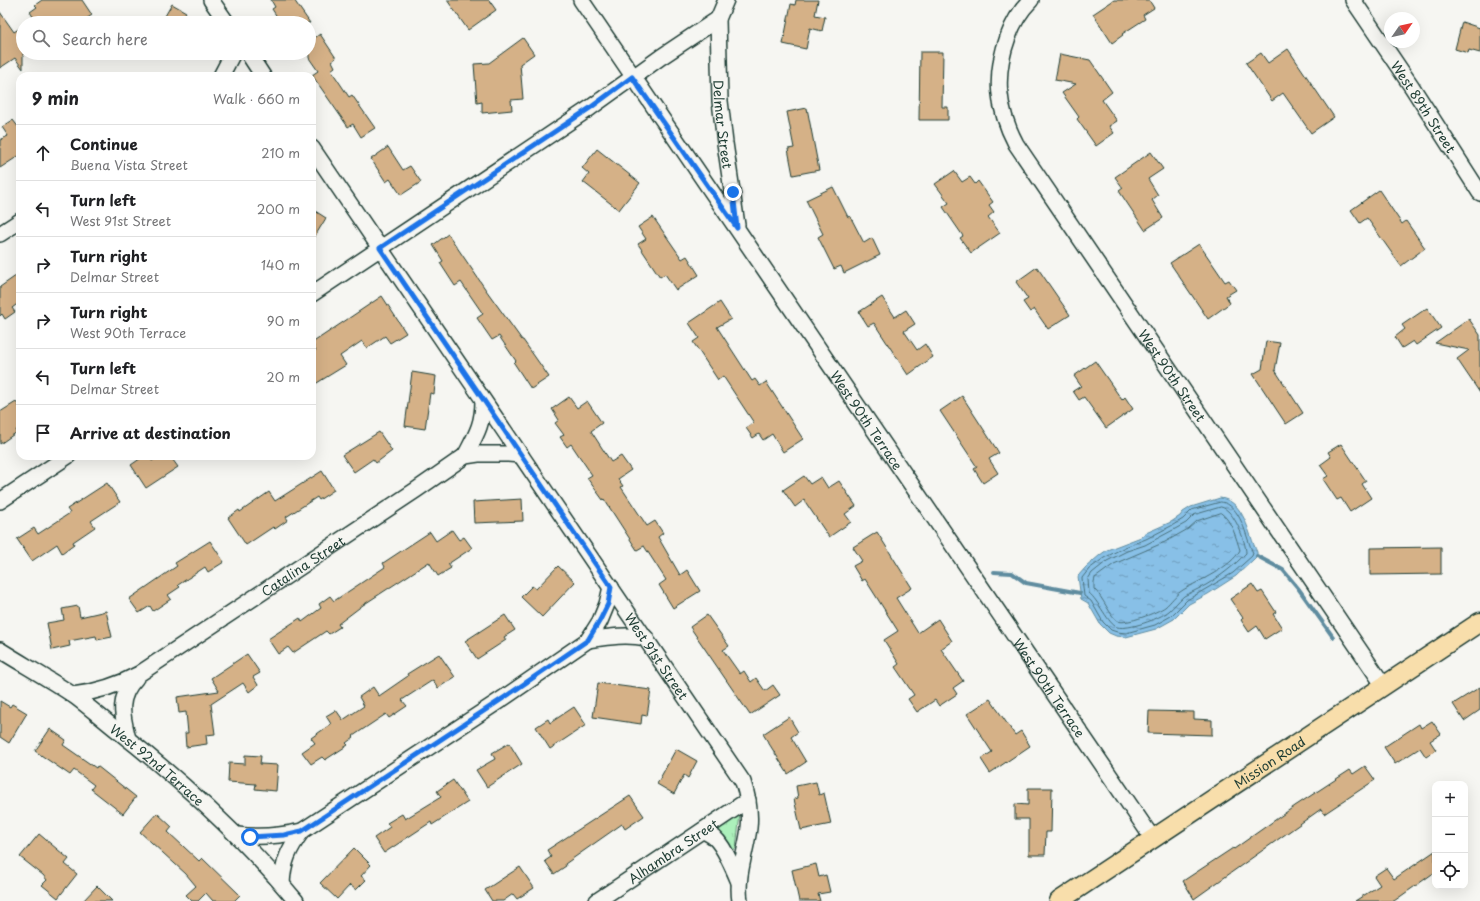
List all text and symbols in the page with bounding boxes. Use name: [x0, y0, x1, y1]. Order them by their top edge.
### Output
north arrow: [1384, 12, 1420, 48]
search box: [16, 16, 316, 60]
icon: search: [30, 27, 52, 49]
text: Search here: [62, 27, 148, 50]
street label: West 89th Street: [1387, 57, 1461, 156]
street label: Delmar Street: [710, 80, 738, 170]
text: 9 min: [32, 85, 79, 111]
text: Walk · 660 m: [213, 89, 300, 108]
text: Continue: [70, 132, 138, 155]
icon: ahead: [32, 142, 54, 164]
text: 210 m: [261, 143, 300, 162]
text: Buena Vista Street: [70, 155, 188, 174]
route end: [724, 183, 742, 201]
text: Turn left: [70, 188, 136, 211]
icon: left: [32, 198, 54, 220]
text: 200 m: [257, 199, 300, 218]
text: West 91st Street: [70, 211, 171, 230]
text: Turn right: [70, 244, 147, 267]
icon: right: [32, 254, 54, 276]
text: 140 m: [261, 255, 300, 274]
text: Delmar Street: [70, 267, 159, 286]
text: Turn right: [70, 300, 147, 323]
icon: right: [32, 310, 54, 332]
text: 90 m: [267, 311, 300, 330]
text: West 90th Terrace: [70, 323, 186, 342]
street label: West 90th Street: [1135, 325, 1211, 425]
text: Turn left: [70, 356, 136, 379]
icon: left: [32, 366, 54, 388]
street label: West 90th Terrace: [827, 366, 908, 473]
text: 20 m: [266, 367, 300, 386]
text: Delmar Street: [70, 379, 159, 398]
text: Arrive at destination: [70, 421, 231, 444]
icon: arrive: [32, 422, 54, 444]
street label: Catalina Street: [257, 531, 348, 600]
street label: West 91st Street: [621, 609, 693, 703]
street label: West 90th Terrace: [1009, 634, 1090, 741]
street label: West 92nd Terrace: [106, 719, 209, 810]
street label: Mission Road: [1230, 731, 1309, 792]
map controls: [1432, 781, 1468, 889]
button: +: [1432, 781, 1468, 817]
street label: Alhambra Street: [624, 813, 721, 887]
button: −: [1432, 817, 1468, 853]
route start: [241, 828, 259, 846]
button: locate: [1432, 853, 1468, 889]

